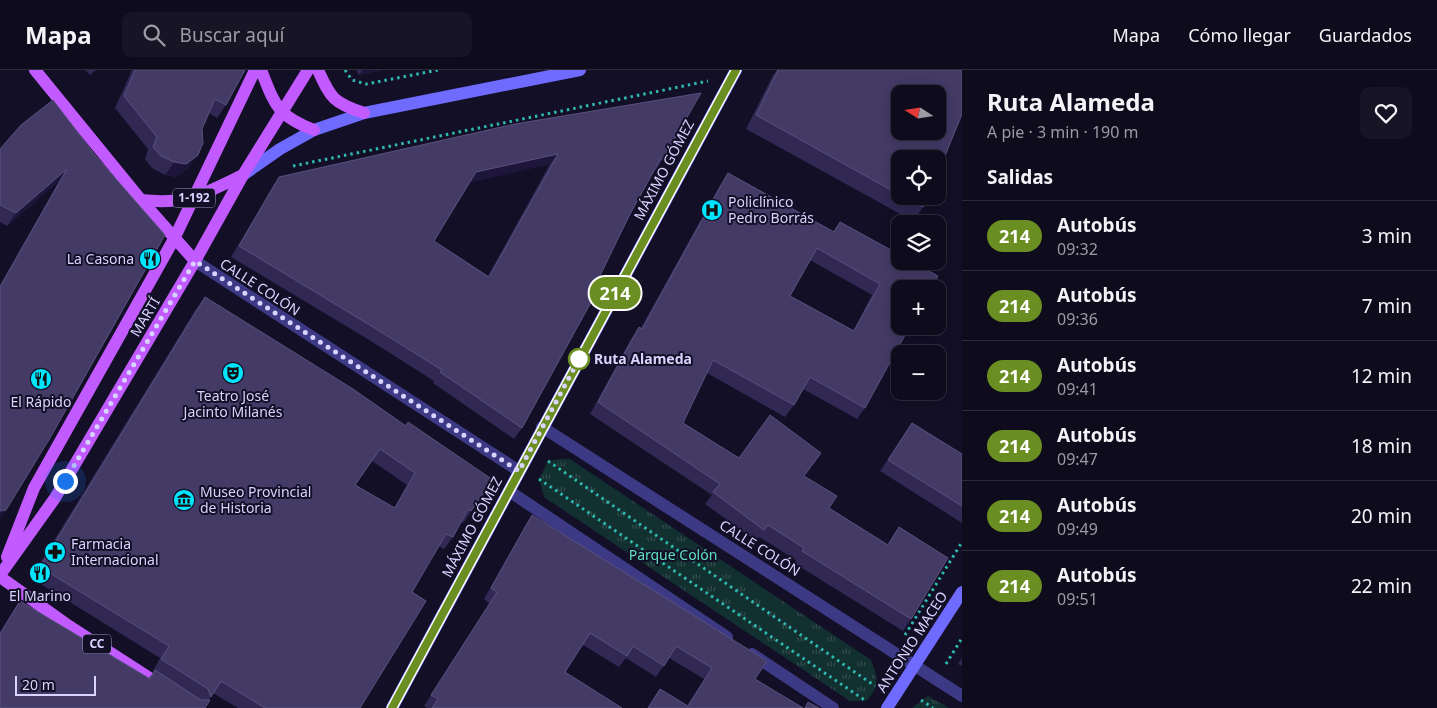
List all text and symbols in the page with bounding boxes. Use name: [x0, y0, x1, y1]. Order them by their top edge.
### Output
search box: [122, 12, 472, 57]
text: Mapa: [25, 18, 92, 51]
icon: search: [140, 21, 168, 49]
text: Buscar aquí: [180, 22, 284, 48]
text: Mapa: [1113, 23, 1160, 47]
text: Cómo llegar: [1188, 23, 1291, 47]
text: Guardados: [1319, 23, 1412, 47]
north arrow: [891, 85, 946, 140]
map controls: [891, 85, 946, 400]
text: Ruta Alameda: [987, 85, 1155, 118]
button: heart: [1360, 87, 1412, 139]
street label: MÁXIMO GÓMEZ: [629, 116, 698, 223]
text: A pie · 3 min · 190 m: [987, 121, 1138, 143]
button: locate: [891, 150, 946, 205]
text: Salidas: [987, 164, 1053, 190]
road number: 1-192: [173, 189, 215, 208]
place label: Policlínico Pedro Borrás: [728, 192, 814, 227]
hospital icon: Policlínico Pedro Borrás: [700, 198, 724, 222]
text: Autobús: [1057, 212, 1137, 238]
button: layers: [891, 215, 946, 270]
text: 3 min: [1362, 223, 1412, 249]
text: 214: [999, 224, 1030, 248]
text: 09:32: [1057, 238, 1098, 260]
restaurant icon: La Casona: [138, 247, 162, 271]
place label: La Casona: [67, 249, 134, 268]
street label: CALLE COLÓN: [217, 254, 304, 320]
line badge: 214: [586, 277, 644, 309]
button: +: [891, 280, 946, 335]
text: 214: [600, 281, 630, 305]
text: Autobús: [1057, 282, 1137, 308]
street label: MARTÍ: [125, 293, 164, 340]
text: 7 min: [1362, 293, 1412, 319]
text: 214: [999, 294, 1030, 318]
text: 09:36: [1057, 308, 1098, 330]
button: −: [891, 345, 946, 400]
marker: Ruta Alameda: [568, 348, 590, 370]
place label: Ruta Alameda: [594, 349, 692, 368]
text: Autobús: [1057, 352, 1137, 378]
theatre icon: Teatro José Jacinto Milanés: [221, 361, 245, 385]
text: 12 min: [1351, 363, 1412, 389]
text: 214: [999, 364, 1030, 388]
restaurant icon: El Rápido: [29, 367, 53, 391]
text: 09:41: [1057, 378, 1098, 400]
place label: Teatro José Jacinto Milanés: [182, 386, 283, 421]
place label: El Rápido: [11, 392, 71, 411]
text: Autobús: [1057, 422, 1137, 448]
text: 18 min: [1351, 433, 1412, 459]
text: 214: [999, 434, 1030, 458]
text: 09:47: [1057, 448, 1098, 470]
your location: [53, 469, 78, 494]
street label: MÁXIMO GÓMEZ: [437, 473, 506, 580]
place label: Museo Provincial de Historia: [200, 482, 311, 517]
museum icon: Museo Provincial de Historia: [172, 488, 196, 512]
text: Autobús: [1057, 492, 1137, 518]
text: 20 min: [1351, 503, 1412, 529]
text: 214: [999, 504, 1030, 528]
street label: CALLE COLÓN: [716, 515, 804, 580]
text: 09:49: [1057, 518, 1098, 540]
place label: Farmacia Internacional: [71, 534, 159, 569]
pharmacy icon: Farmacia Internacional: [43, 540, 67, 564]
park label: Parque Colón: [629, 545, 717, 564]
restaurant icon: El Marino: [28, 561, 52, 585]
text: Autobús: [1057, 562, 1137, 588]
text: 22 min: [1351, 573, 1412, 599]
text: 214: [999, 574, 1030, 598]
place label: El Marino: [9, 586, 71, 605]
street label: ANTONIO MACEO: [872, 587, 951, 696]
text: 09:51: [1057, 588, 1098, 610]
road number: CC: [83, 634, 111, 654]
scale bar: [15, 673, 96, 696]
text: 20 m: [22, 675, 55, 694]

